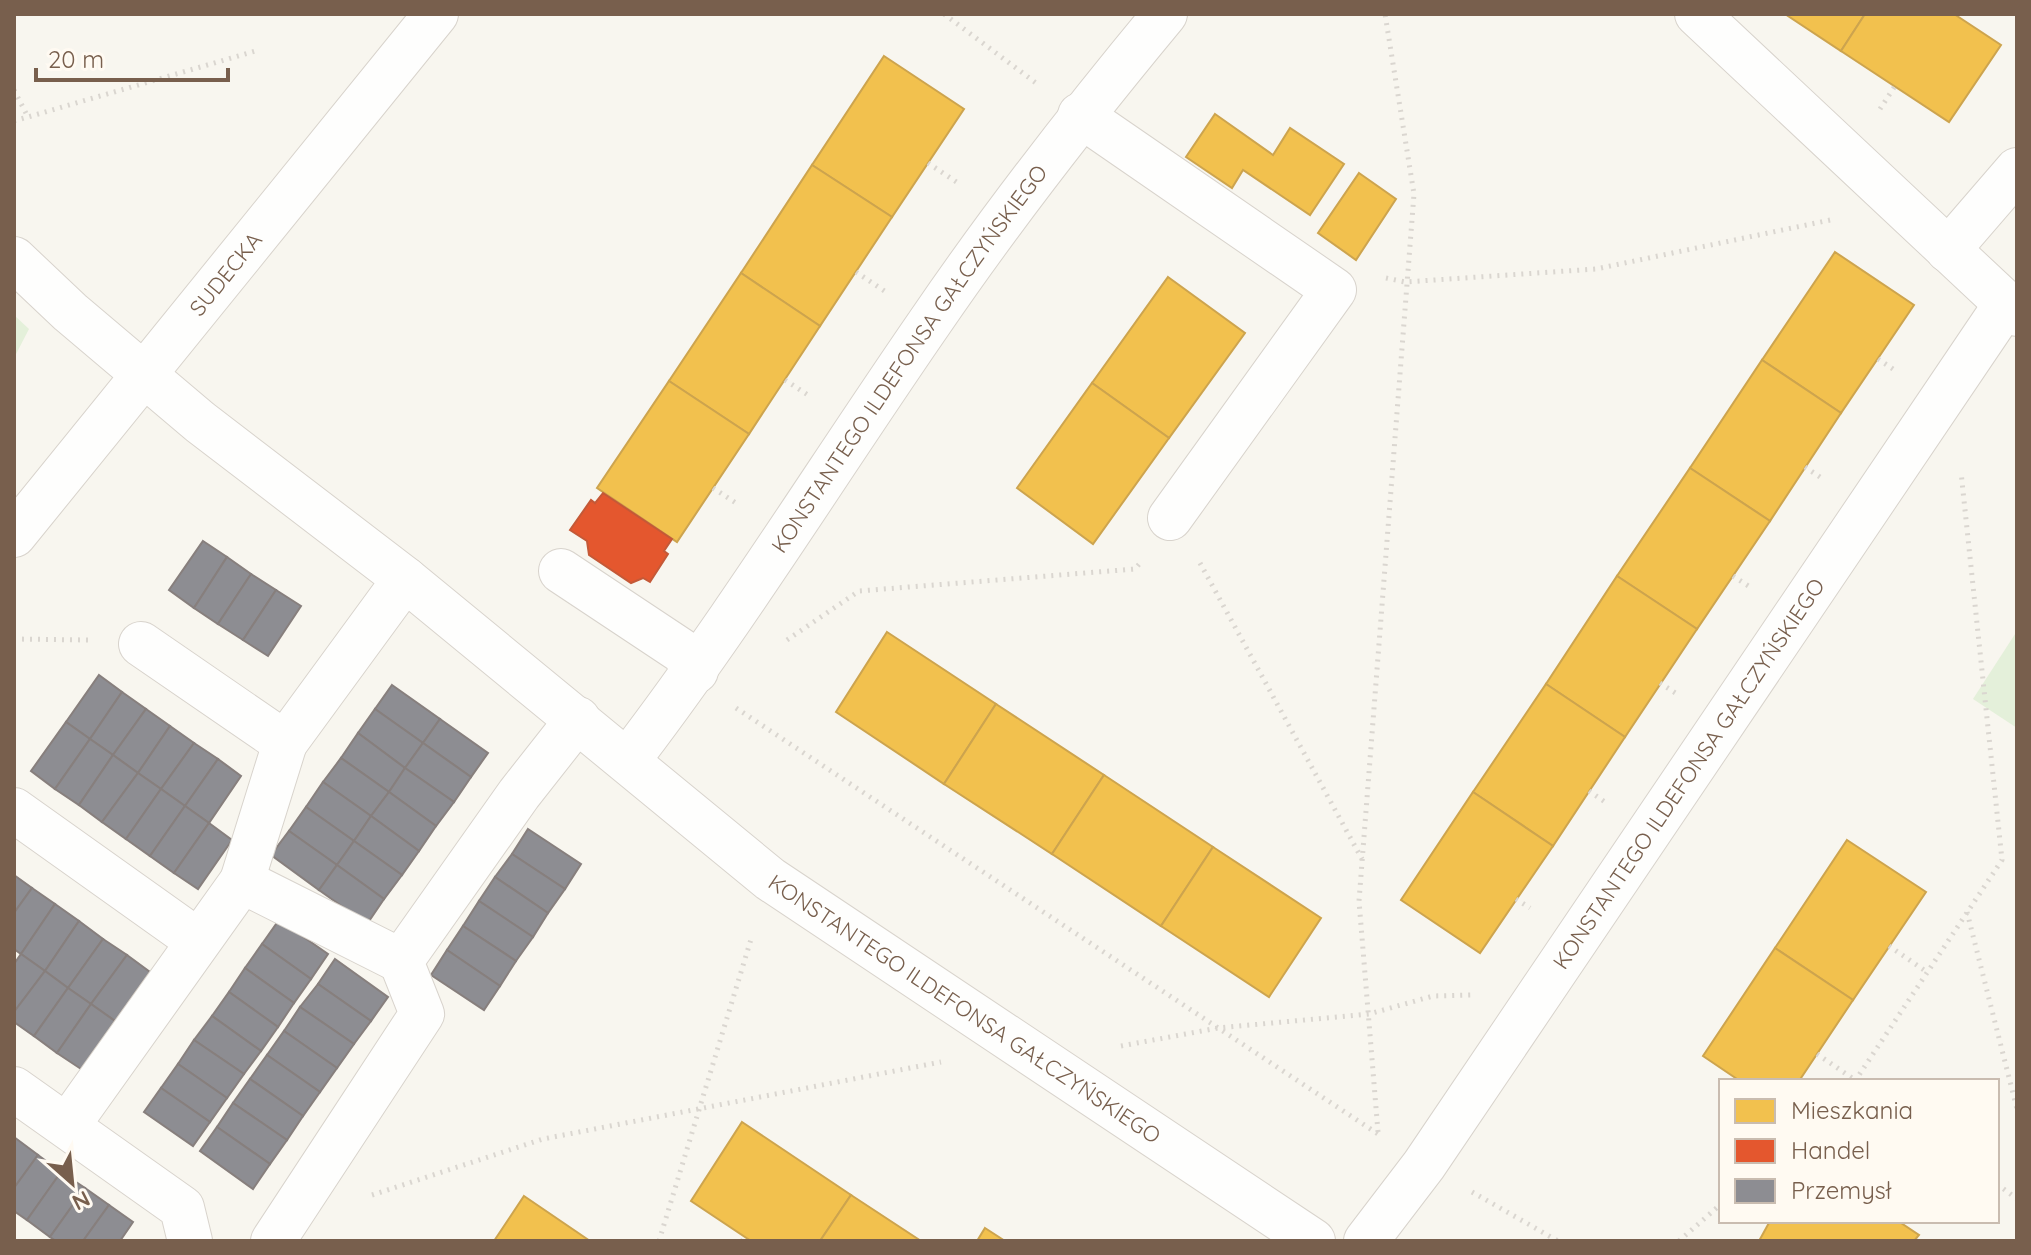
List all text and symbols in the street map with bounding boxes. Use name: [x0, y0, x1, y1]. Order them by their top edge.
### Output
scale bar: [36, 32, 228, 82]
text: 20 m: [48, 44, 104, 74]
street label: KONSTANTEGO ILDEFONSA GAŁCZYŃSKIEGO: [765, 159, 1053, 558]
street label: SUDECKA: [183, 226, 268, 322]
street label: KONSTANTEGO ILDEFONSA GAŁCZYŃSKIEGO: [1547, 573, 1831, 974]
street label: KONSTANTEGO ILDEFONSA GAŁCZYŃSKIEGO: [763, 868, 1166, 1150]
legend: [1719, 1079, 1999, 1223]
text: Mieszkania: [1791, 1095, 1913, 1125]
text: Handel: [1791, 1135, 1870, 1165]
north arrow: [32, 1143, 112, 1223]
text: Przemysł: [1791, 1175, 1892, 1205]
text: N: [68, 1185, 95, 1217]

